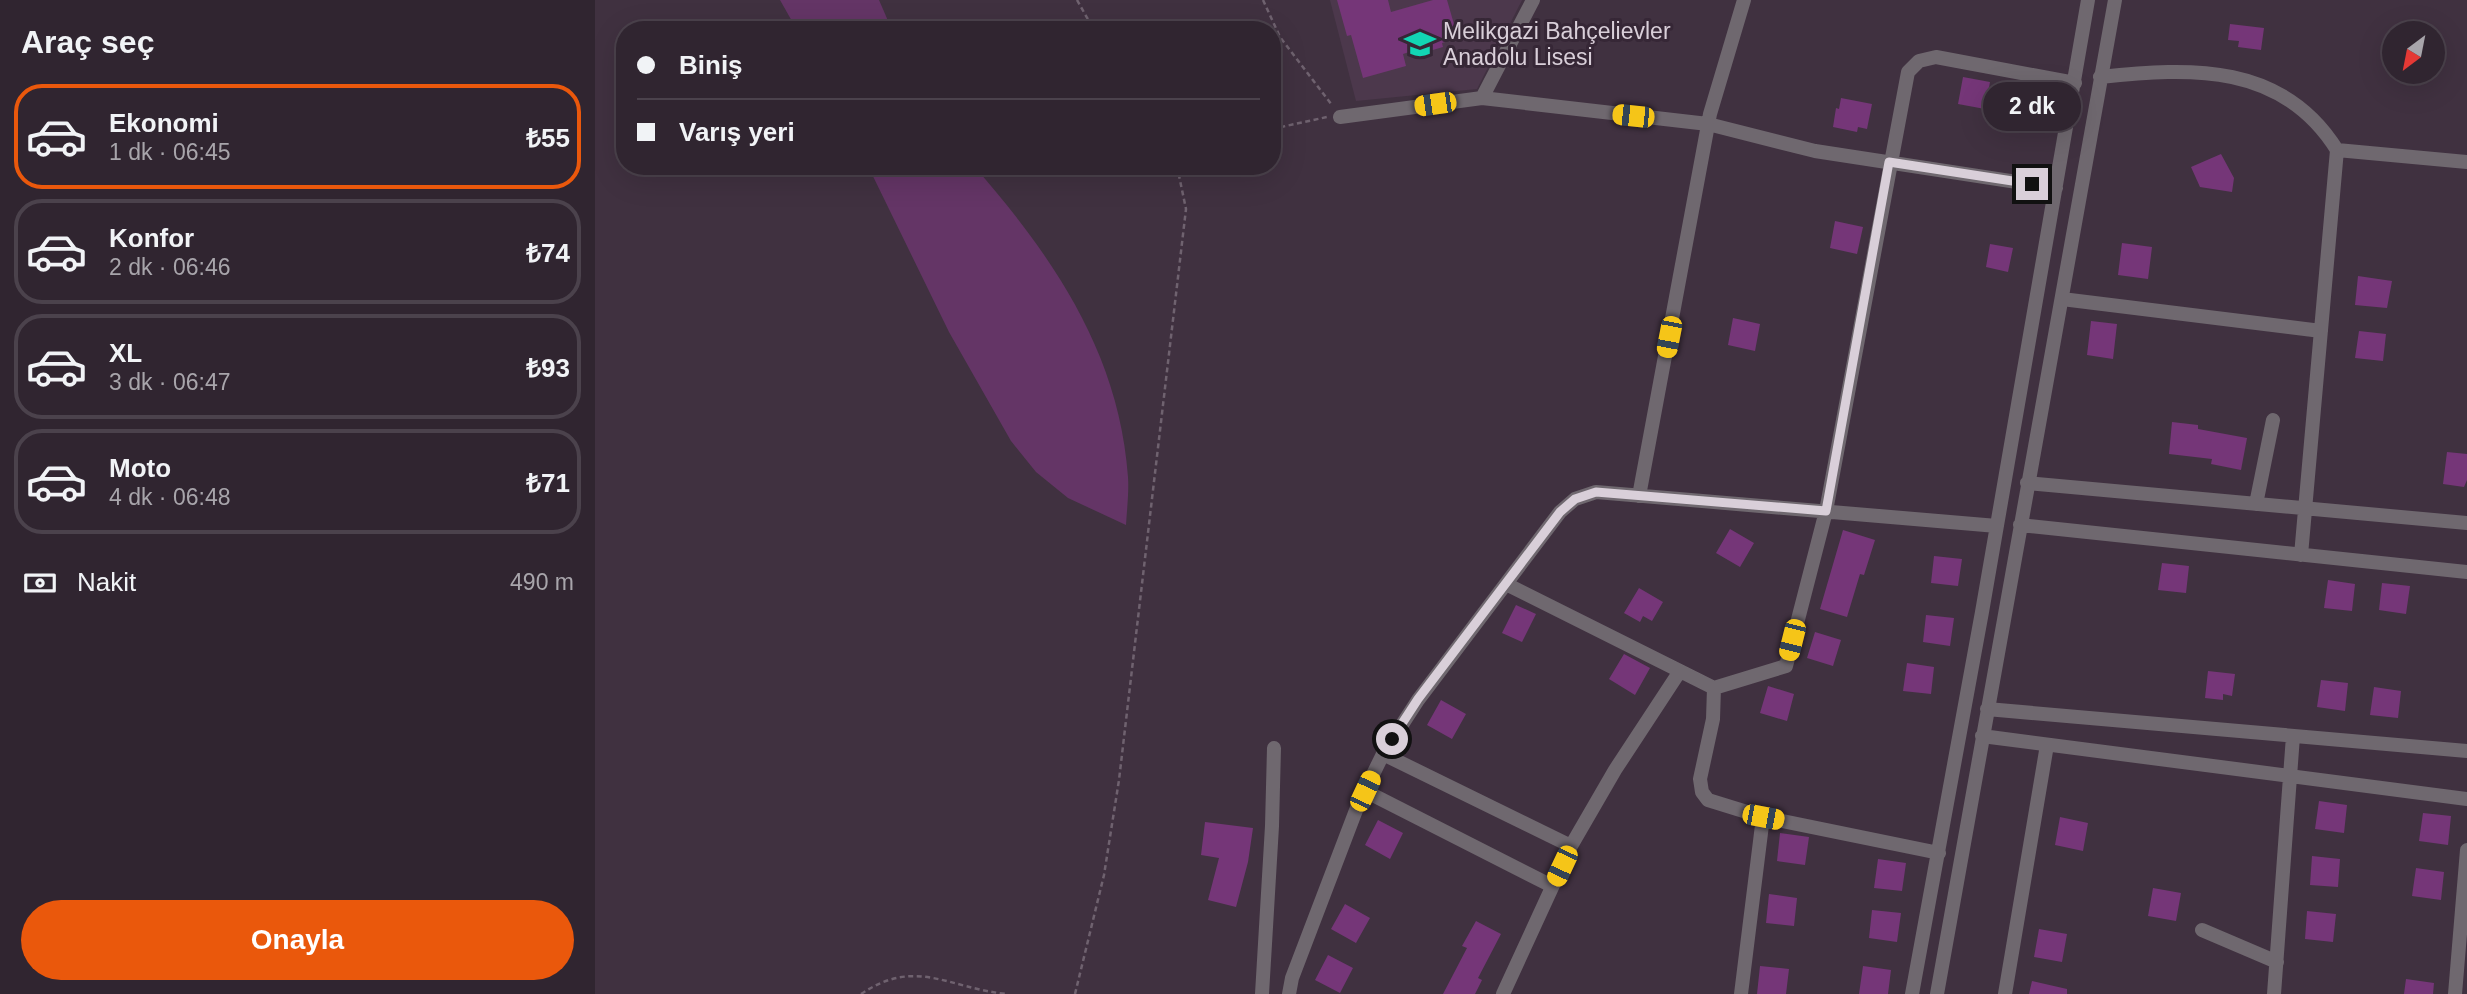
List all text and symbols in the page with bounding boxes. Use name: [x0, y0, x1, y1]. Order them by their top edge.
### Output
place label: Melikgazi Bahçelievler Anadolu Lisesi: [1443, 18, 1671, 70]
north arrow: [2382, 21, 2445, 84]
map controls: [2382, 21, 2445, 84]
text: Araç seç: [21, 24, 154, 60]
school or university icon: Melikgazi Bahçelievler Anadolu Lisesi: [1403, 27, 1437, 61]
text: Biniş: [679, 50, 743, 80]
callout: 2 dk: [1983, 82, 2081, 132]
car: [1413, 91, 1458, 117]
text: 2 dk: [2009, 93, 2055, 119]
car: [1612, 103, 1655, 129]
icon: car: [25, 105, 88, 168]
text: Ekonomi: [109, 108, 219, 138]
text: Varış yeri: [679, 117, 795, 147]
text: ₺55: [526, 123, 570, 153]
text: 1 dk · 06:45: [109, 139, 230, 165]
route end: [2016, 168, 2048, 200]
icon: car: [25, 220, 88, 283]
text: Konfor: [109, 223, 194, 253]
text: ₺74: [526, 238, 570, 268]
text: 2 dk · 06:46: [109, 254, 230, 280]
car: [1655, 314, 1684, 360]
icon: car: [25, 335, 88, 398]
text: XL: [109, 338, 142, 368]
text: ₺93: [526, 353, 570, 383]
text: 3 dk · 06:47: [109, 369, 230, 395]
icon: car: [25, 450, 88, 513]
text: Moto: [109, 453, 171, 483]
text: ₺71: [526, 468, 570, 498]
text: 4 dk · 06:48: [109, 484, 230, 510]
icon: cash: [21, 564, 59, 602]
text: Nakit: [77, 567, 136, 597]
text: 490 m: [510, 569, 574, 595]
car: [1777, 617, 1808, 663]
route start: [1376, 723, 1408, 755]
car: [1347, 768, 1384, 814]
car: [1741, 803, 1786, 831]
car: [1544, 843, 1581, 889]
button: Onayla: [21, 900, 574, 980]

